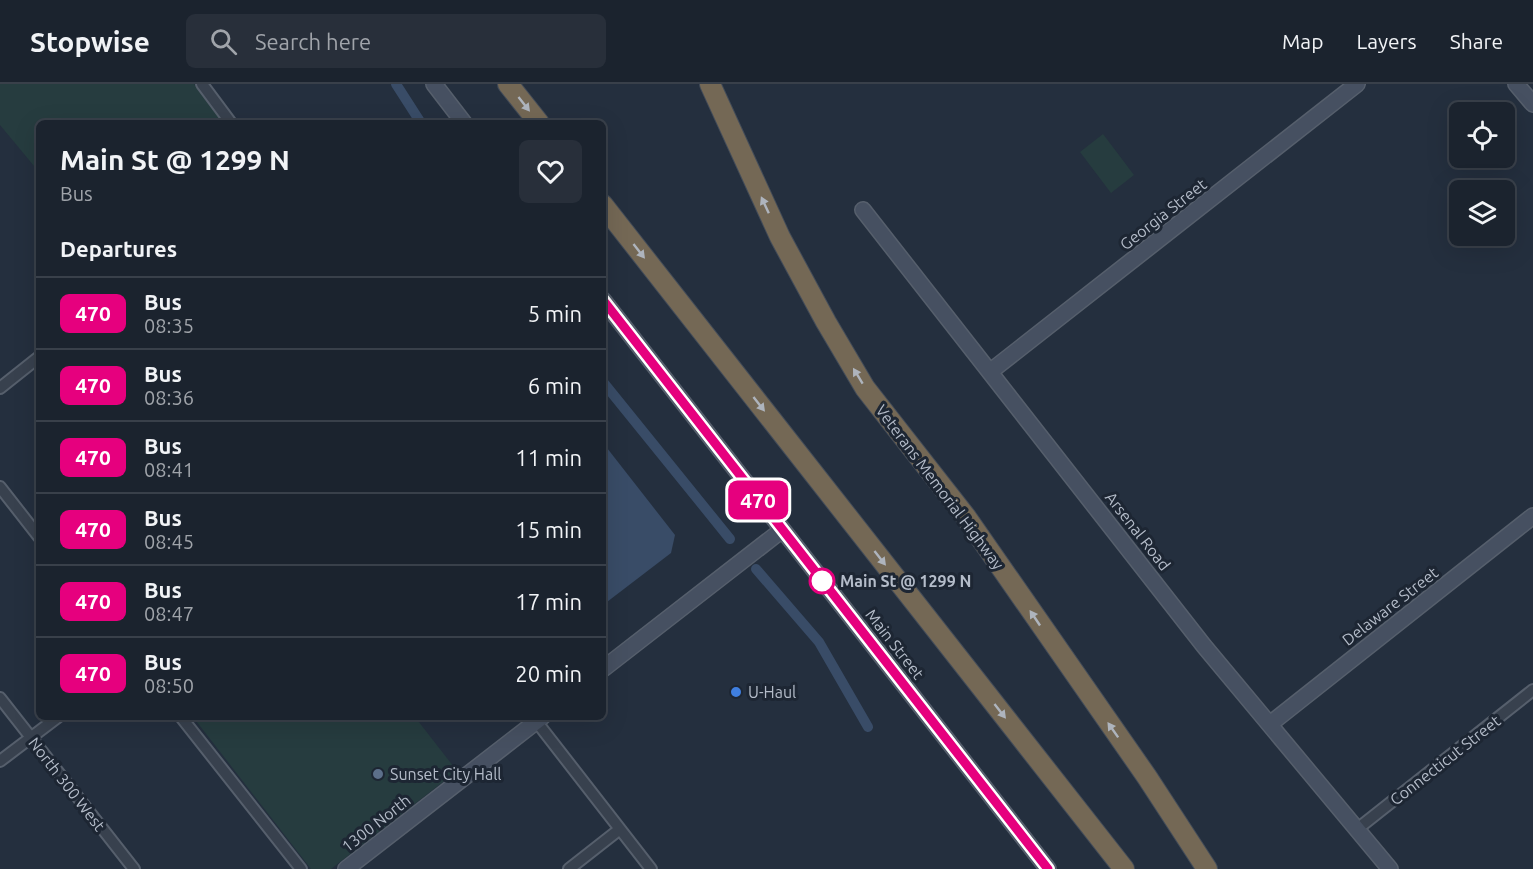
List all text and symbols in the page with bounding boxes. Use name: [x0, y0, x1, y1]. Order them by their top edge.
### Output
search box: [186, 14, 606, 68]
icon: search: [207, 25, 240, 58]
text: Stopwise: [30, 26, 150, 57]
text: Search here: [255, 29, 371, 54]
text: Map: [1282, 29, 1323, 53]
text: Layers: [1356, 29, 1417, 53]
text: Share: [1450, 29, 1503, 53]
one-way arrow: [517, 96, 529, 111]
map controls: [1449, 102, 1515, 246]
button: locate: [1449, 102, 1515, 168]
button: heart: [519, 140, 582, 203]
text: Main St @ 1299 N: [60, 144, 290, 175]
street label: Georgia Street: [1116, 174, 1210, 253]
button: layers: [1449, 180, 1515, 246]
text: Bus: [60, 182, 93, 205]
one-way arrow: [761, 196, 770, 213]
text: Departures: [60, 236, 177, 261]
one-way arrow: [633, 243, 646, 259]
text: Bus: [144, 289, 182, 314]
text: 470: [75, 301, 111, 325]
text: 5 min: [528, 301, 582, 326]
text: 08:35: [144, 314, 194, 337]
text: Bus: [144, 361, 182, 386]
one-way arrow: [853, 367, 863, 384]
text: 470: [75, 373, 111, 397]
text: 6 min: [528, 373, 582, 398]
text: 08:36: [144, 386, 194, 409]
one-way arrow: [753, 397, 765, 412]
street label: Veterans Memorial Highway: [872, 401, 1008, 573]
text: Bus: [144, 433, 182, 458]
text: 470: [75, 445, 111, 469]
text: 11 min: [515, 445, 582, 470]
text: 08:41: [144, 458, 194, 481]
line badge: 470: [724, 480, 792, 520]
text: 470: [740, 488, 776, 512]
street label: Arsenal Road: [1102, 488, 1174, 574]
text: Bus: [144, 505, 182, 530]
text: 470: [75, 517, 111, 541]
text: 15 min: [515, 517, 582, 542]
text: 08:45: [144, 530, 194, 553]
one-way arrow: [873, 550, 886, 566]
street label: Delaware Street: [1339, 563, 1442, 649]
marker: Main St @ 1299 N: [809, 568, 835, 594]
place label: Main St @ 1299 N: [840, 572, 971, 590]
text: Bus: [144, 577, 182, 602]
text: 470: [75, 589, 111, 613]
text: 17 min: [515, 589, 582, 614]
text: 08:47: [144, 602, 194, 625]
street label: Main Street: [862, 606, 928, 683]
one-way arrow: [1030, 610, 1041, 626]
text: Bus: [144, 649, 182, 674]
text: 470: [75, 661, 111, 685]
text: 20 min: [515, 661, 582, 686]
text: 08:50: [144, 674, 194, 697]
place label: U-Haul: [748, 683, 796, 701]
marker: U-Haul: [729, 685, 743, 699]
one-way arrow: [993, 704, 1005, 719]
street label: Connecticut Street: [1386, 711, 1504, 809]
one-way arrow: [1107, 722, 1119, 738]
street label: North 300 West: [25, 734, 109, 835]
place label: Sunset City Hall: [390, 765, 502, 783]
marker: Sunset City Hall: [371, 767, 385, 781]
street label: 1300 North: [338, 791, 414, 855]

